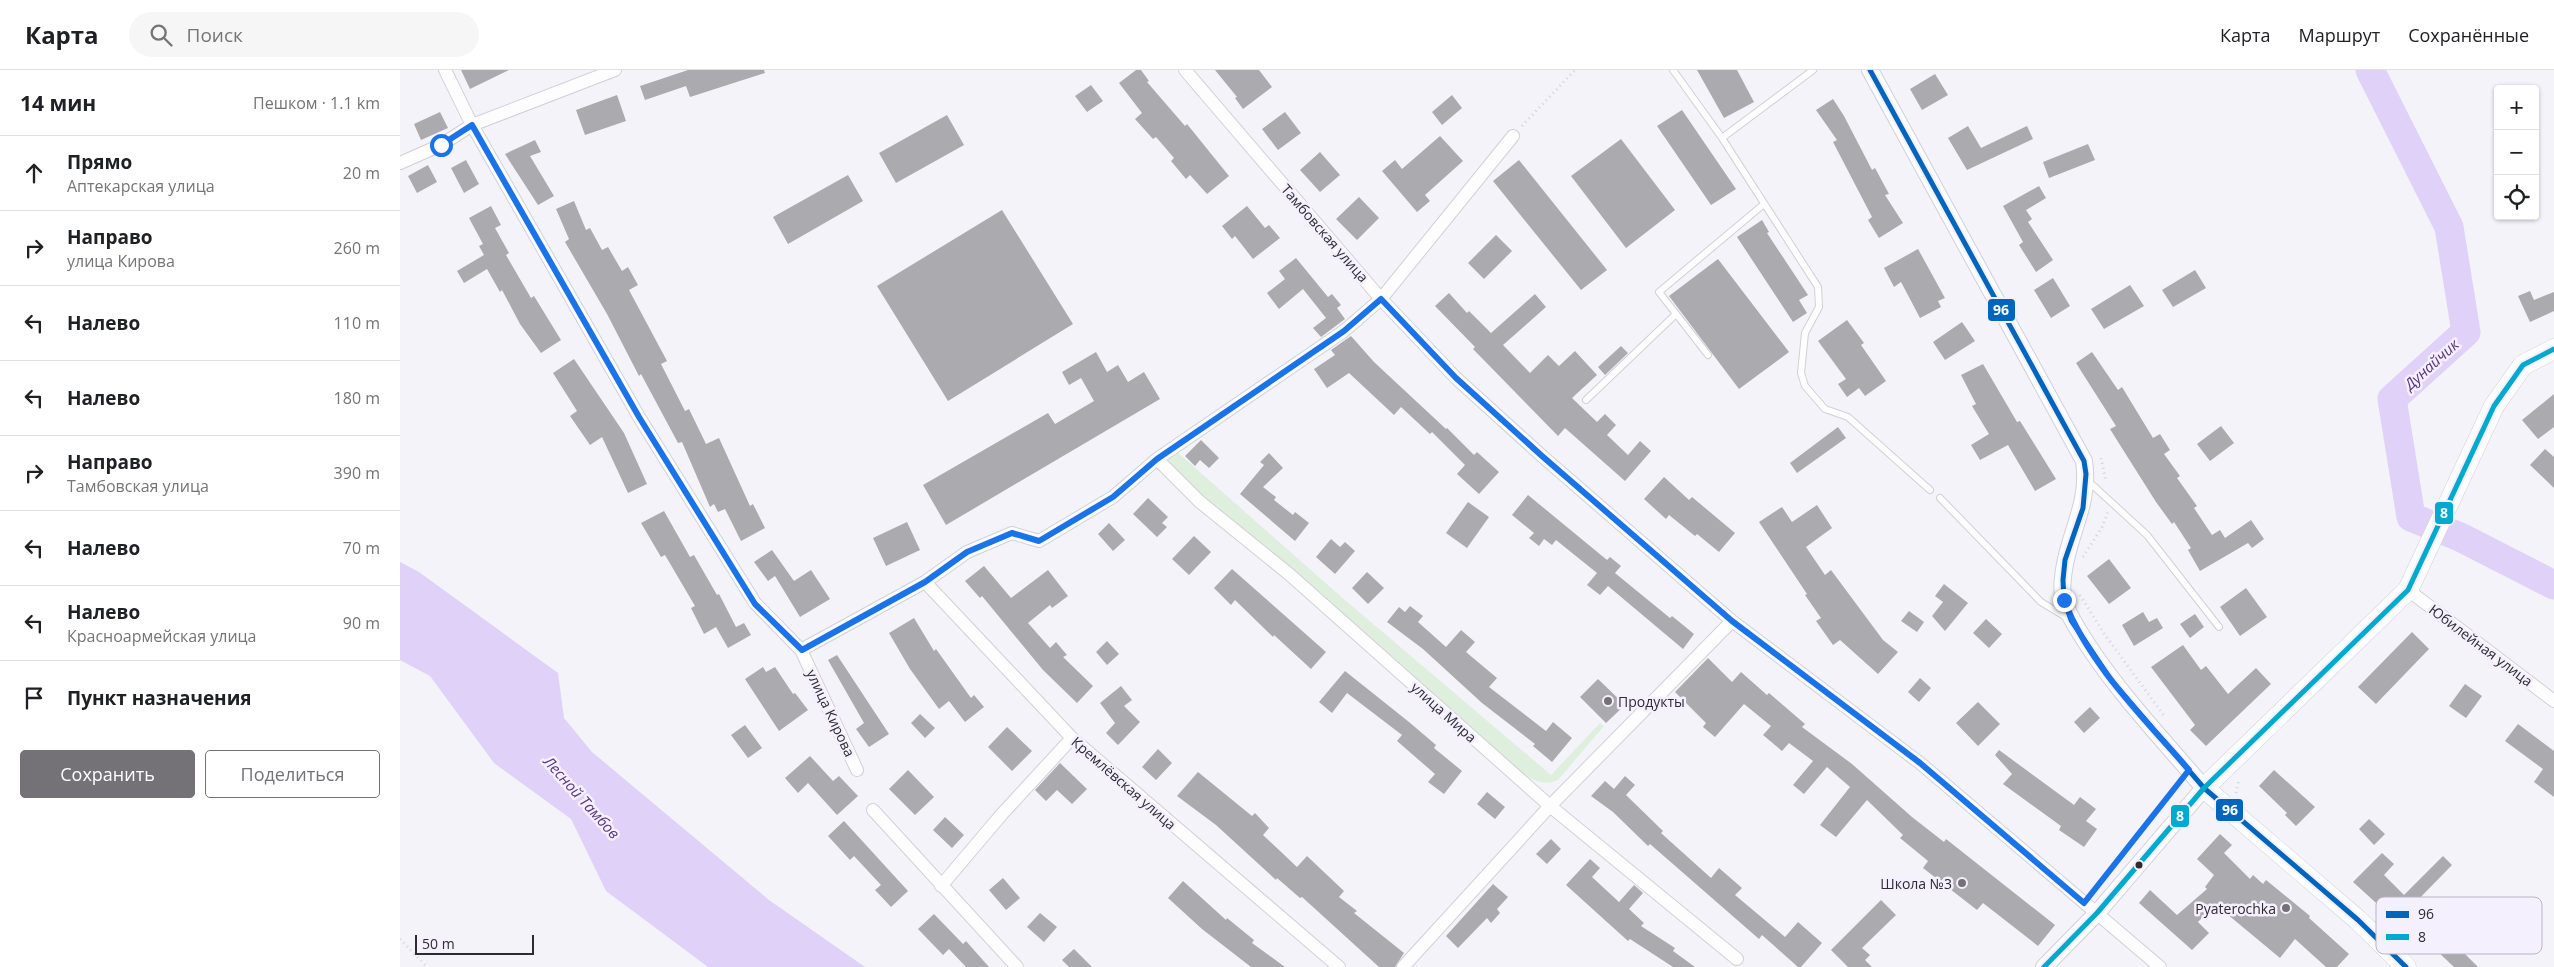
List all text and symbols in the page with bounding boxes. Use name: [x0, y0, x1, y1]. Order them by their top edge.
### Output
search box: [129, 12, 479, 57]
text: Карта: [25, 18, 99, 51]
icon: search: [147, 21, 175, 49]
text: Поиск: [187, 22, 243, 48]
text: Карта: [2220, 23, 2270, 47]
text: Маршрут: [2298, 23, 2380, 47]
text: Сохранённые: [2408, 23, 2529, 47]
map controls: [2494, 85, 2539, 220]
button: +: [2494, 85, 2539, 130]
text: 14 мин: [20, 89, 96, 117]
text: Пешком · 1.1 km: [253, 92, 380, 114]
button: −: [2494, 130, 2539, 175]
route start: [430, 134, 453, 157]
text: Прямо: [67, 149, 132, 175]
icon: ahead: [20, 159, 48, 187]
text: 20 m: [343, 162, 380, 184]
text: Аптекарская улица: [67, 175, 215, 197]
button: locate: [2494, 175, 2539, 220]
street label: Тамбовская улица: [1277, 180, 1373, 286]
text: Направо: [67, 224, 153, 250]
icon: right: [20, 234, 48, 262]
text: 260 m: [334, 237, 380, 259]
text: улица Кирова: [67, 250, 175, 272]
line badge: 96: [1987, 298, 2016, 322]
text: 96: [1993, 300, 2009, 319]
icon: left: [20, 309, 48, 337]
text: Налево: [67, 310, 140, 336]
text: 110 m: [334, 312, 380, 334]
water label: Дунайчик: [2398, 334, 2463, 395]
icon: left: [20, 384, 48, 412]
text: Налево: [67, 385, 140, 411]
text: 180 m: [334, 387, 380, 409]
text: Направо: [67, 449, 153, 475]
icon: right: [20, 459, 48, 487]
text: 390 m: [334, 462, 380, 484]
text: Тамбовская улица: [67, 475, 209, 497]
line badge: 8: [2434, 501, 2454, 525]
text: 8: [2440, 503, 2448, 522]
icon: left: [20, 534, 48, 562]
text: Налево: [67, 535, 140, 561]
text: 70 m: [343, 537, 380, 559]
route end: [2053, 589, 2076, 612]
text: Налево: [67, 599, 140, 625]
street label: Юбилейная улица: [2425, 600, 2537, 690]
icon: left: [20, 609, 48, 637]
text: 90 m: [343, 612, 380, 634]
text: Красноармейская улица: [67, 625, 257, 647]
street label: улица Кирова: [802, 666, 860, 760]
street label: улица Мира: [1407, 678, 1481, 746]
icon: arrive: [20, 684, 48, 712]
text: Пункт назначения: [67, 685, 252, 711]
place label: Продукты: [1618, 692, 1685, 711]
marker: Продукты: [1602, 695, 1614, 707]
street label: Кремлёвская улица: [1068, 732, 1180, 834]
button: Сохранить: [20, 750, 195, 798]
button: Поделиться: [205, 750, 380, 798]
water label: Лесной Тамбов: [539, 751, 625, 843]
line badge: 96: [2215, 798, 2244, 822]
text: 96: [2222, 800, 2238, 819]
line badge: 8: [2170, 804, 2190, 828]
text: 8: [2176, 806, 2184, 825]
unlabelled marker: [2134, 860, 2144, 870]
place label: Школа №3: [1880, 874, 1952, 893]
marker: Школа №3: [1956, 877, 1968, 889]
legend: [2376, 897, 2542, 954]
place label: Pyaterochka: [2195, 899, 2276, 918]
marker: Pyaterochka: [2280, 902, 2292, 914]
text: 96: [2418, 904, 2434, 923]
text: 8: [2418, 927, 2426, 946]
scale bar: [415, 932, 534, 955]
text: 50 m: [422, 934, 455, 953]

